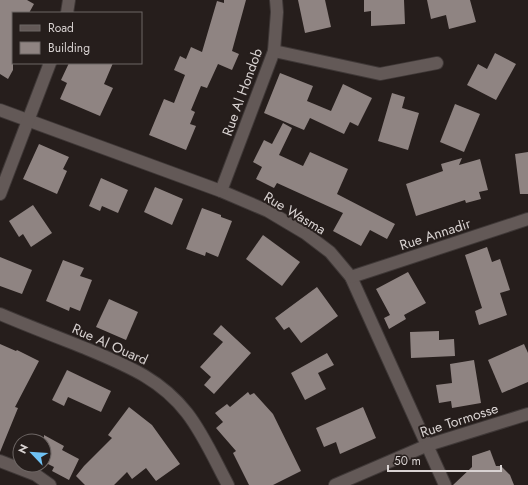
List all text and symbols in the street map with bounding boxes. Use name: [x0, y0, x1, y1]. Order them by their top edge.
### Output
legend: [12, 12, 142, 64]
text: Road: [48, 19, 74, 37]
text: Building: [48, 39, 90, 57]
street label: Rue Al Hondob: [217, 45, 267, 139]
street label: Rue Wasma: [260, 187, 330, 239]
street label: Rue Annadir: [397, 213, 473, 255]
street label: Rue Al Ouard: [69, 318, 151, 370]
street label: Rue Tormosse: [417, 398, 501, 442]
north arrow: [12, 433, 52, 473]
text: N: [14, 441, 32, 456]
scale bar: [388, 447, 501, 473]
text: 50 m: [394, 452, 421, 470]

